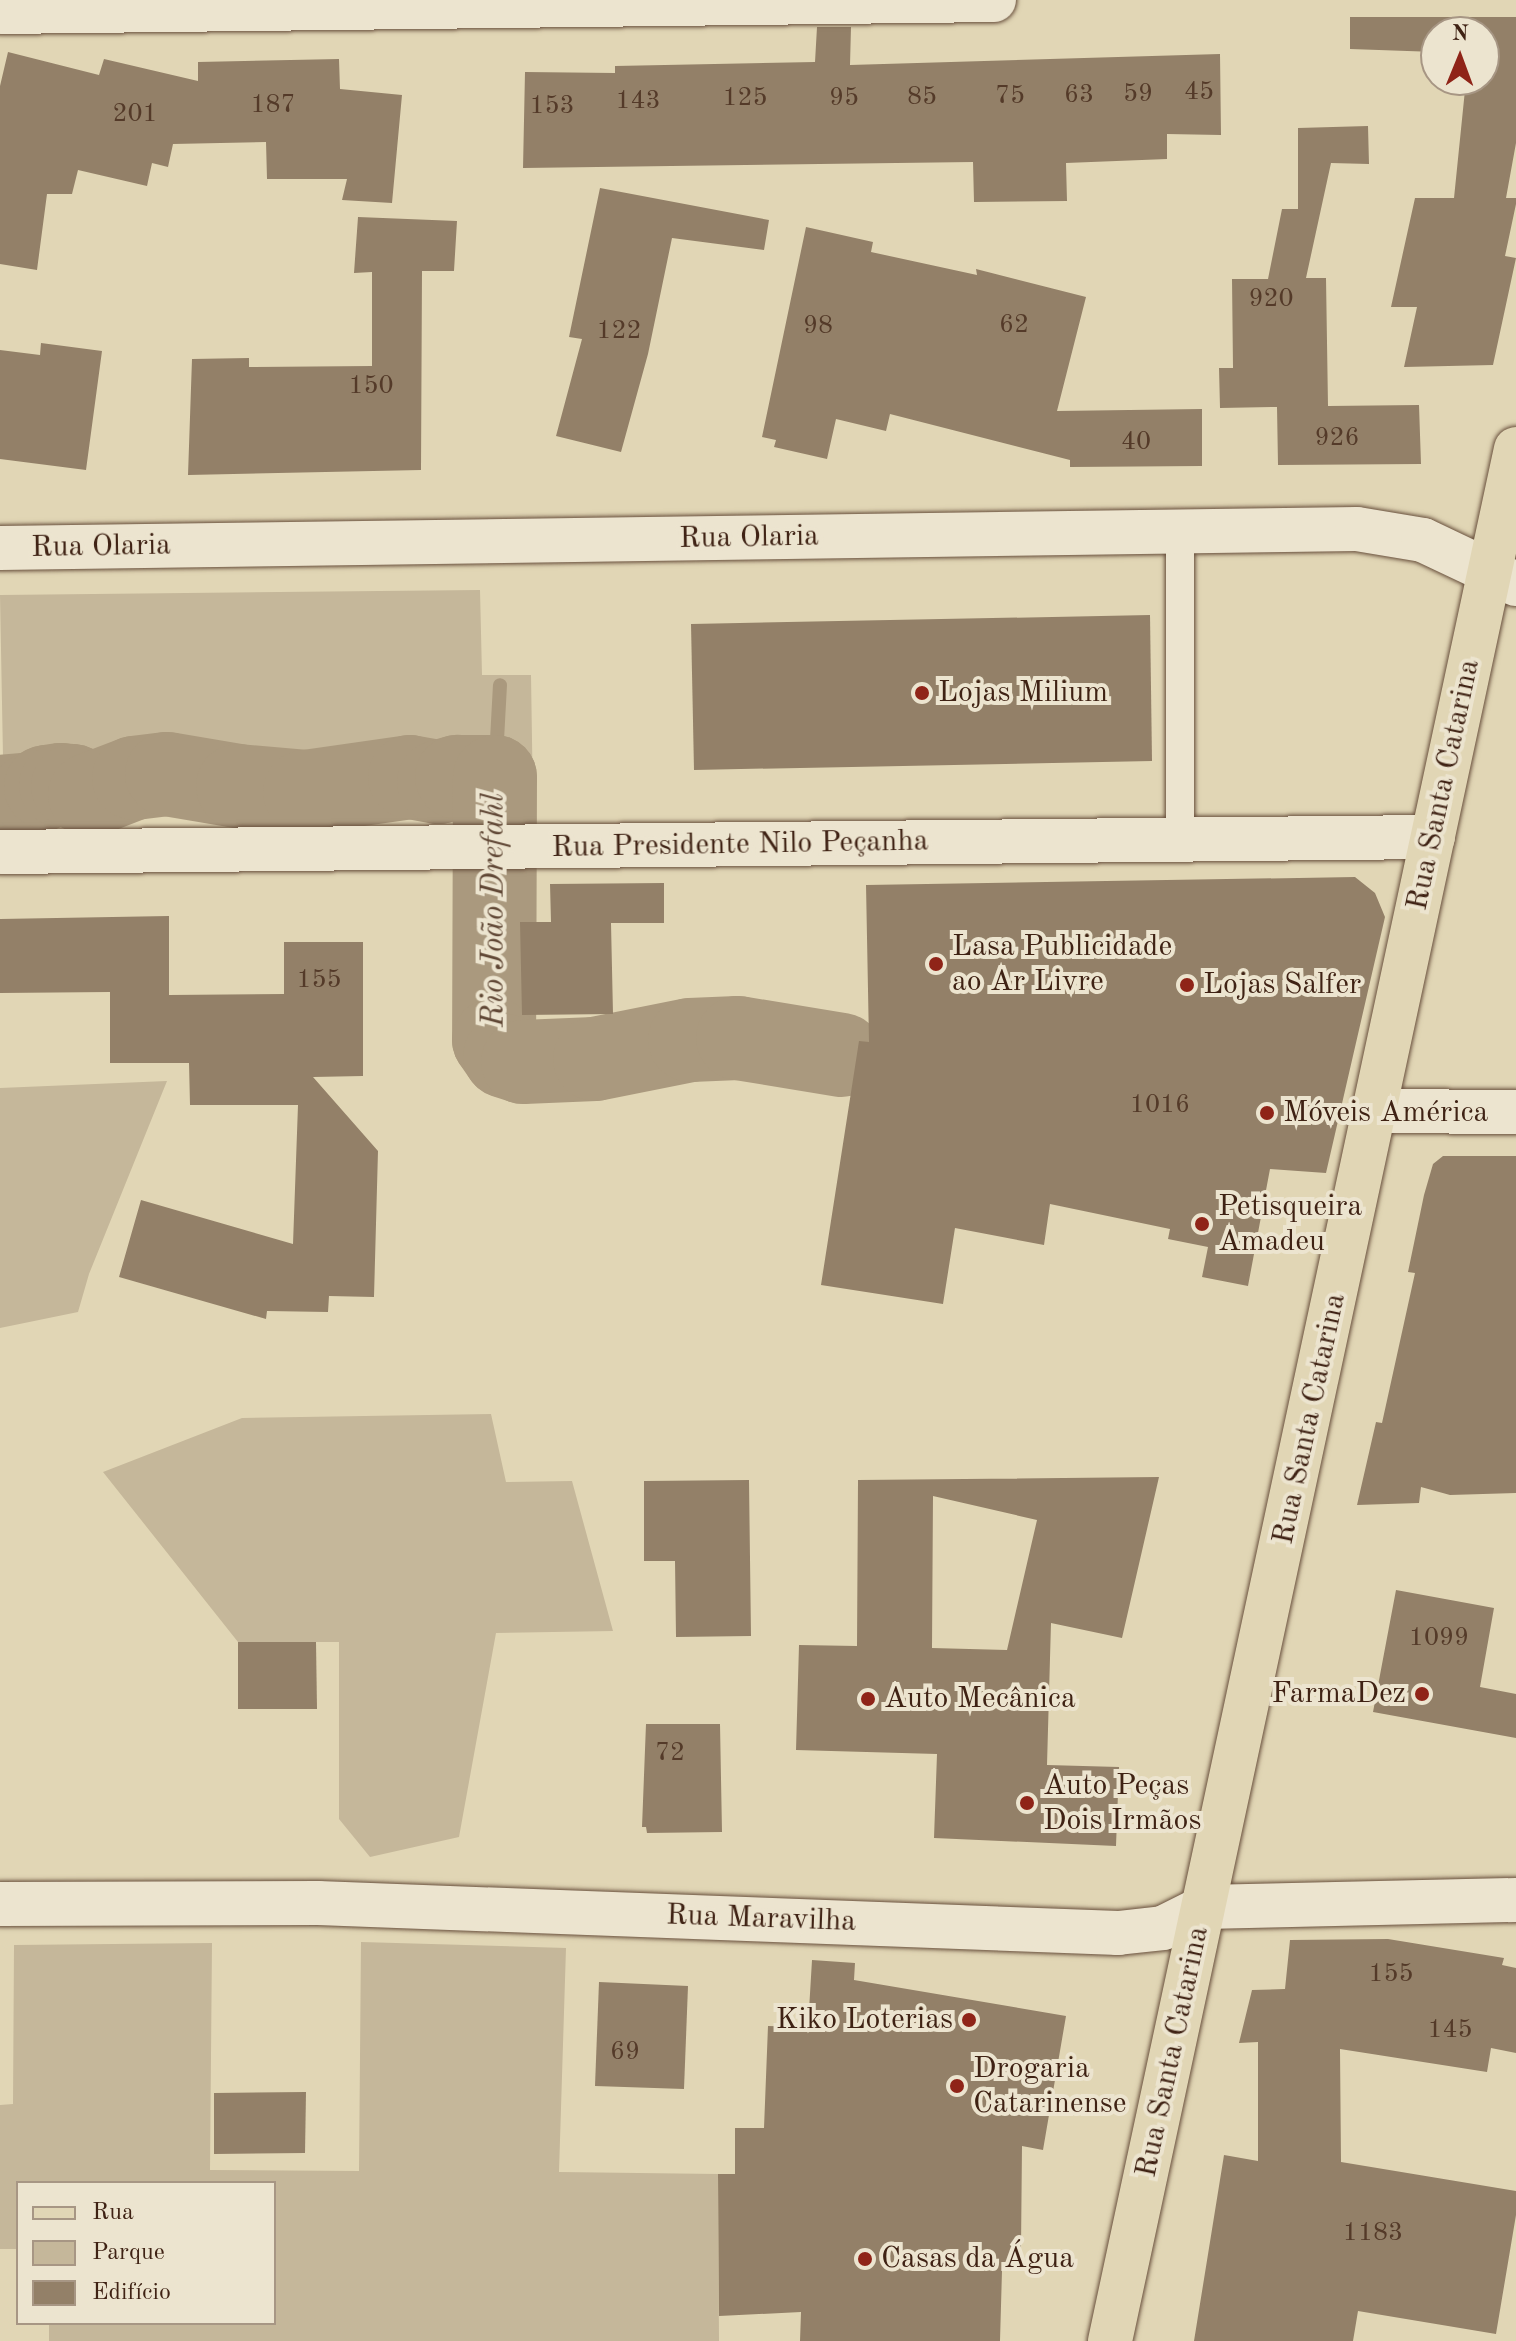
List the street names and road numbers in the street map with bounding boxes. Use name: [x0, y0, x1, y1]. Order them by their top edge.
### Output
street label: Rua Olaria: [679, 519, 819, 557]
street label: Rua Olaria: [31, 528, 171, 566]
street label: Rua Santa Catarina: [1400, 656, 1488, 914]
street label: Rua Presidente Nilo Peçanha: [551, 824, 929, 866]
street label: Rua Santa Catarina: [1266, 1290, 1354, 1548]
street label: Rua Maravilha: [665, 1898, 857, 1940]
street label: Rua Santa Catarina: [1129, 1923, 1217, 2181]

